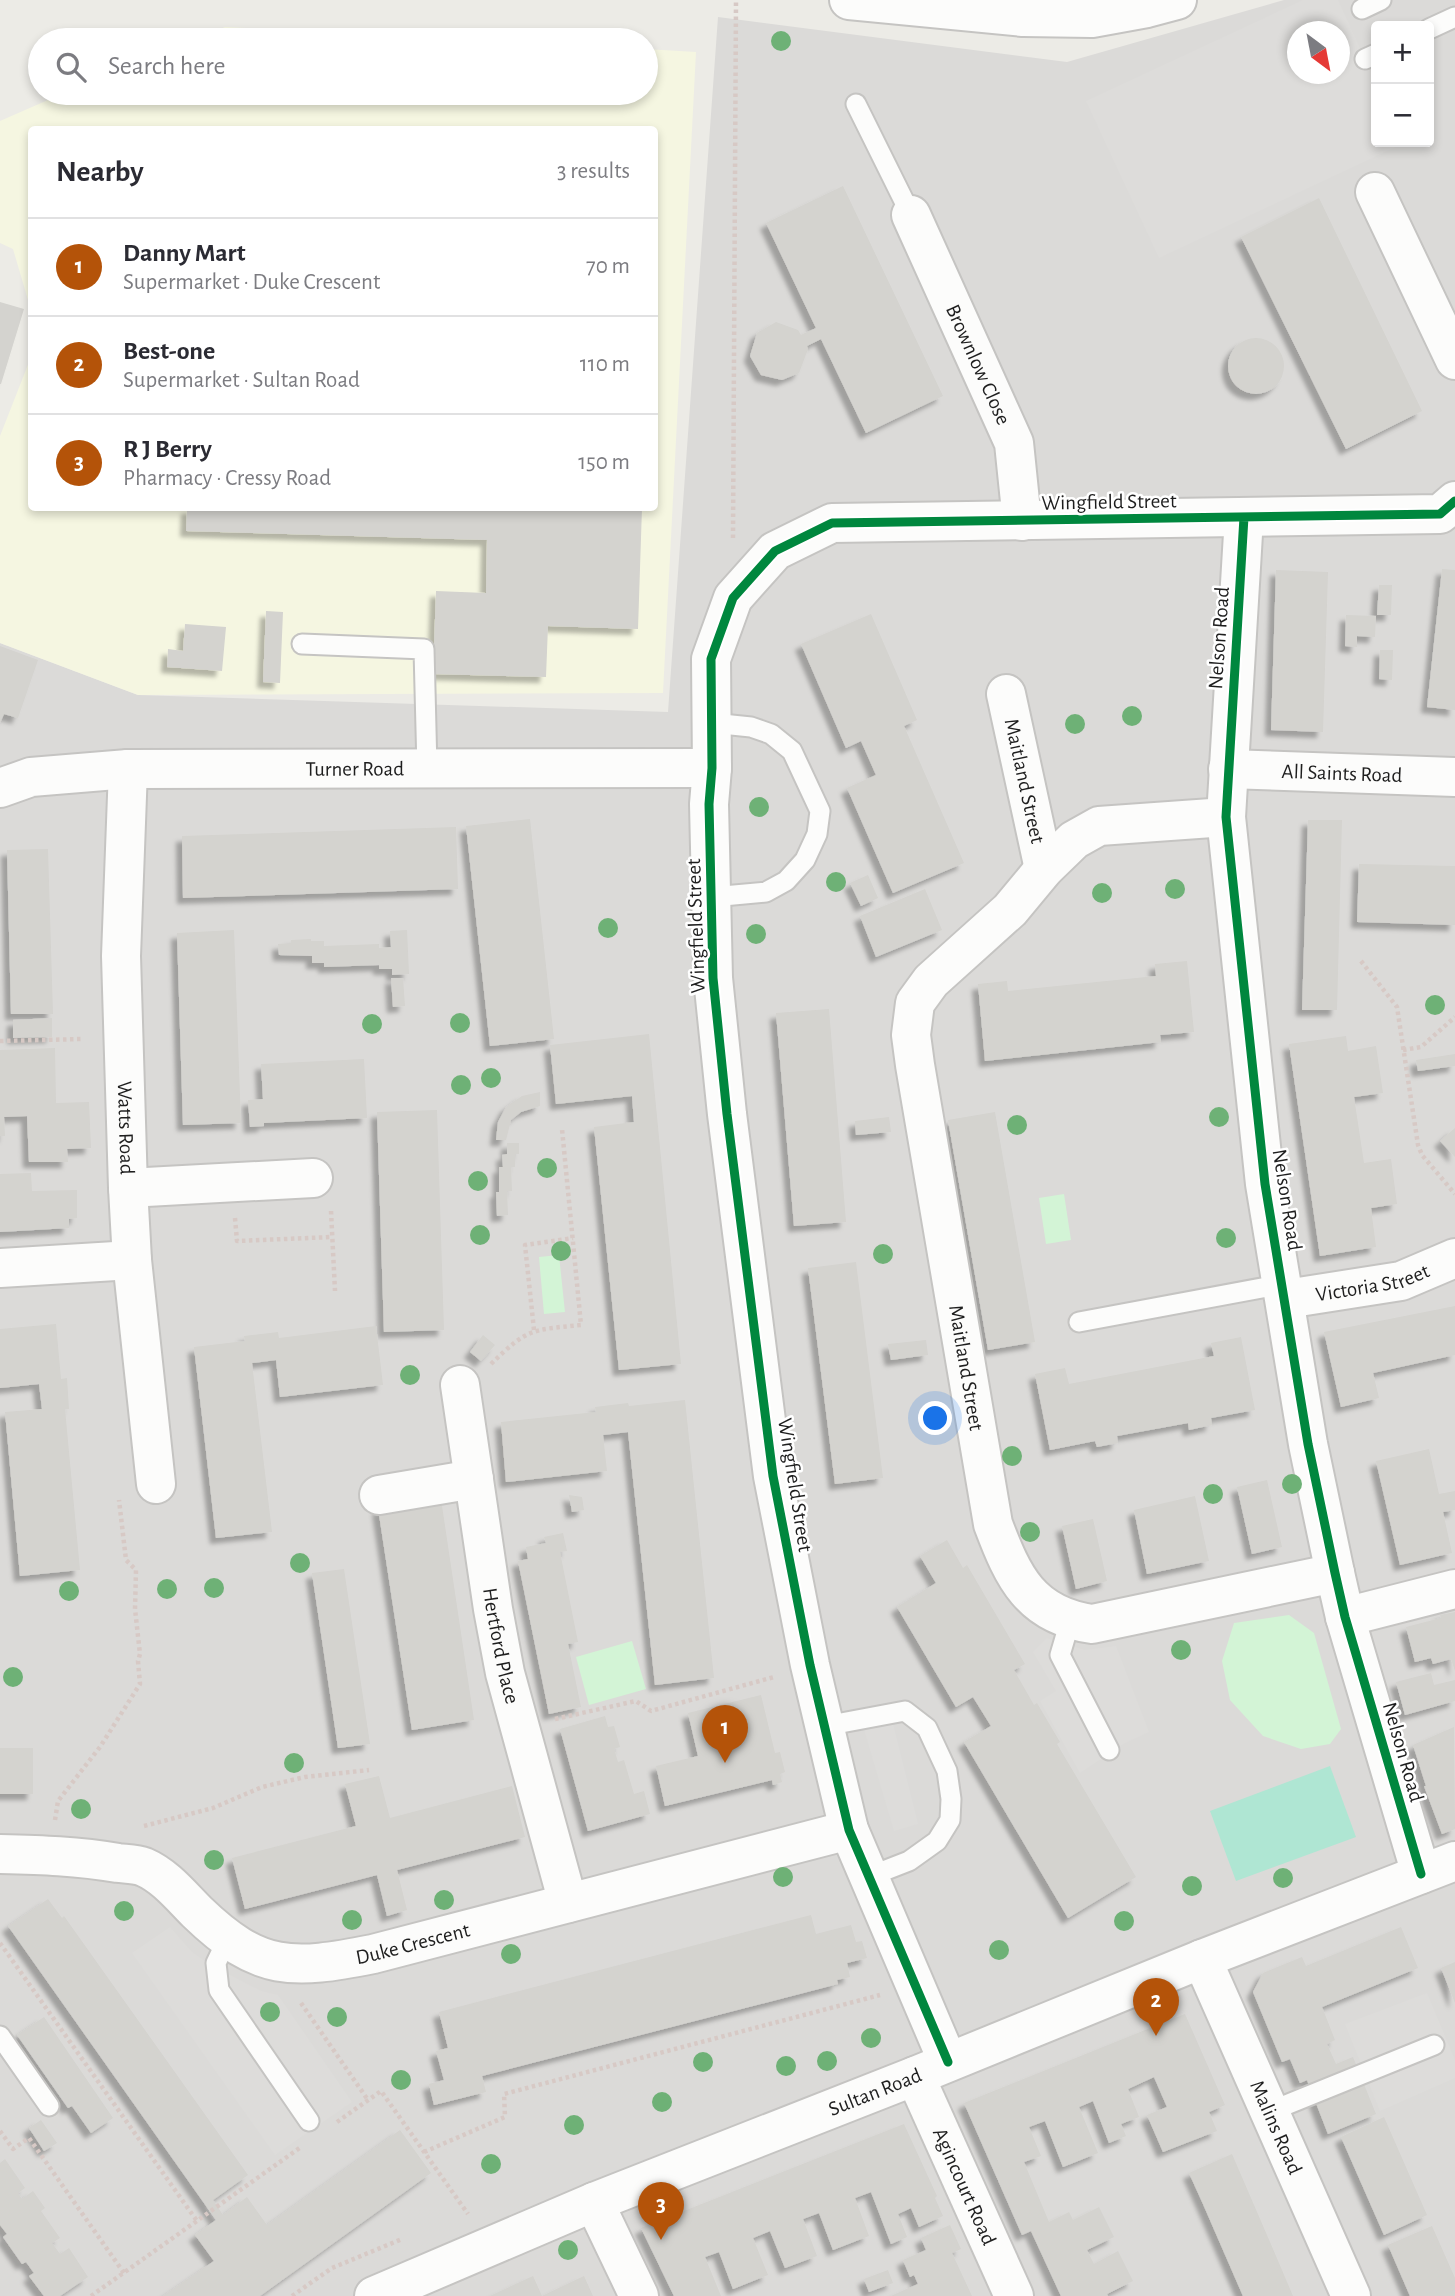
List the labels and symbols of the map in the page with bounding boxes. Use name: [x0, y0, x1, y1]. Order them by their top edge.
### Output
north arrow: [1287, 21, 1350, 84]
street label: Brownlow Close: [942, 301, 1015, 428]
street label: Wingfield Street: [1041, 490, 1177, 514]
street label: Nelson Road: [1205, 586, 1233, 690]
street label: Maitland Street: [1001, 717, 1049, 846]
street label: Turner Road: [305, 758, 404, 779]
street label: All Saints Road: [1281, 760, 1403, 786]
street label: Wingfield Street: [683, 858, 709, 994]
street label: Watts Road: [114, 1081, 138, 1175]
street label: Nelson Road: [1269, 1148, 1305, 1252]
street label: Victoria Street: [1314, 1260, 1433, 1305]
street label: Maitland Street: [945, 1303, 988, 1433]
your location: [918, 1401, 952, 1435]
street label: Wingfield Street: [774, 1417, 816, 1554]
street label: Hertford Place: [479, 1586, 523, 1706]
street label: Nelson Road: [1379, 1700, 1427, 1804]
pin: 1: [702, 1705, 748, 1763]
street label: Duke Crescent: [354, 1919, 472, 1968]
pin: 2: [1133, 1978, 1179, 2036]
street label: Sultan Road: [825, 2064, 925, 2119]
street label: Malins Road: [1247, 2077, 1306, 2177]
street label: Agincourt Road: [929, 2125, 1000, 2248]
pin: 3: [638, 2182, 684, 2240]

